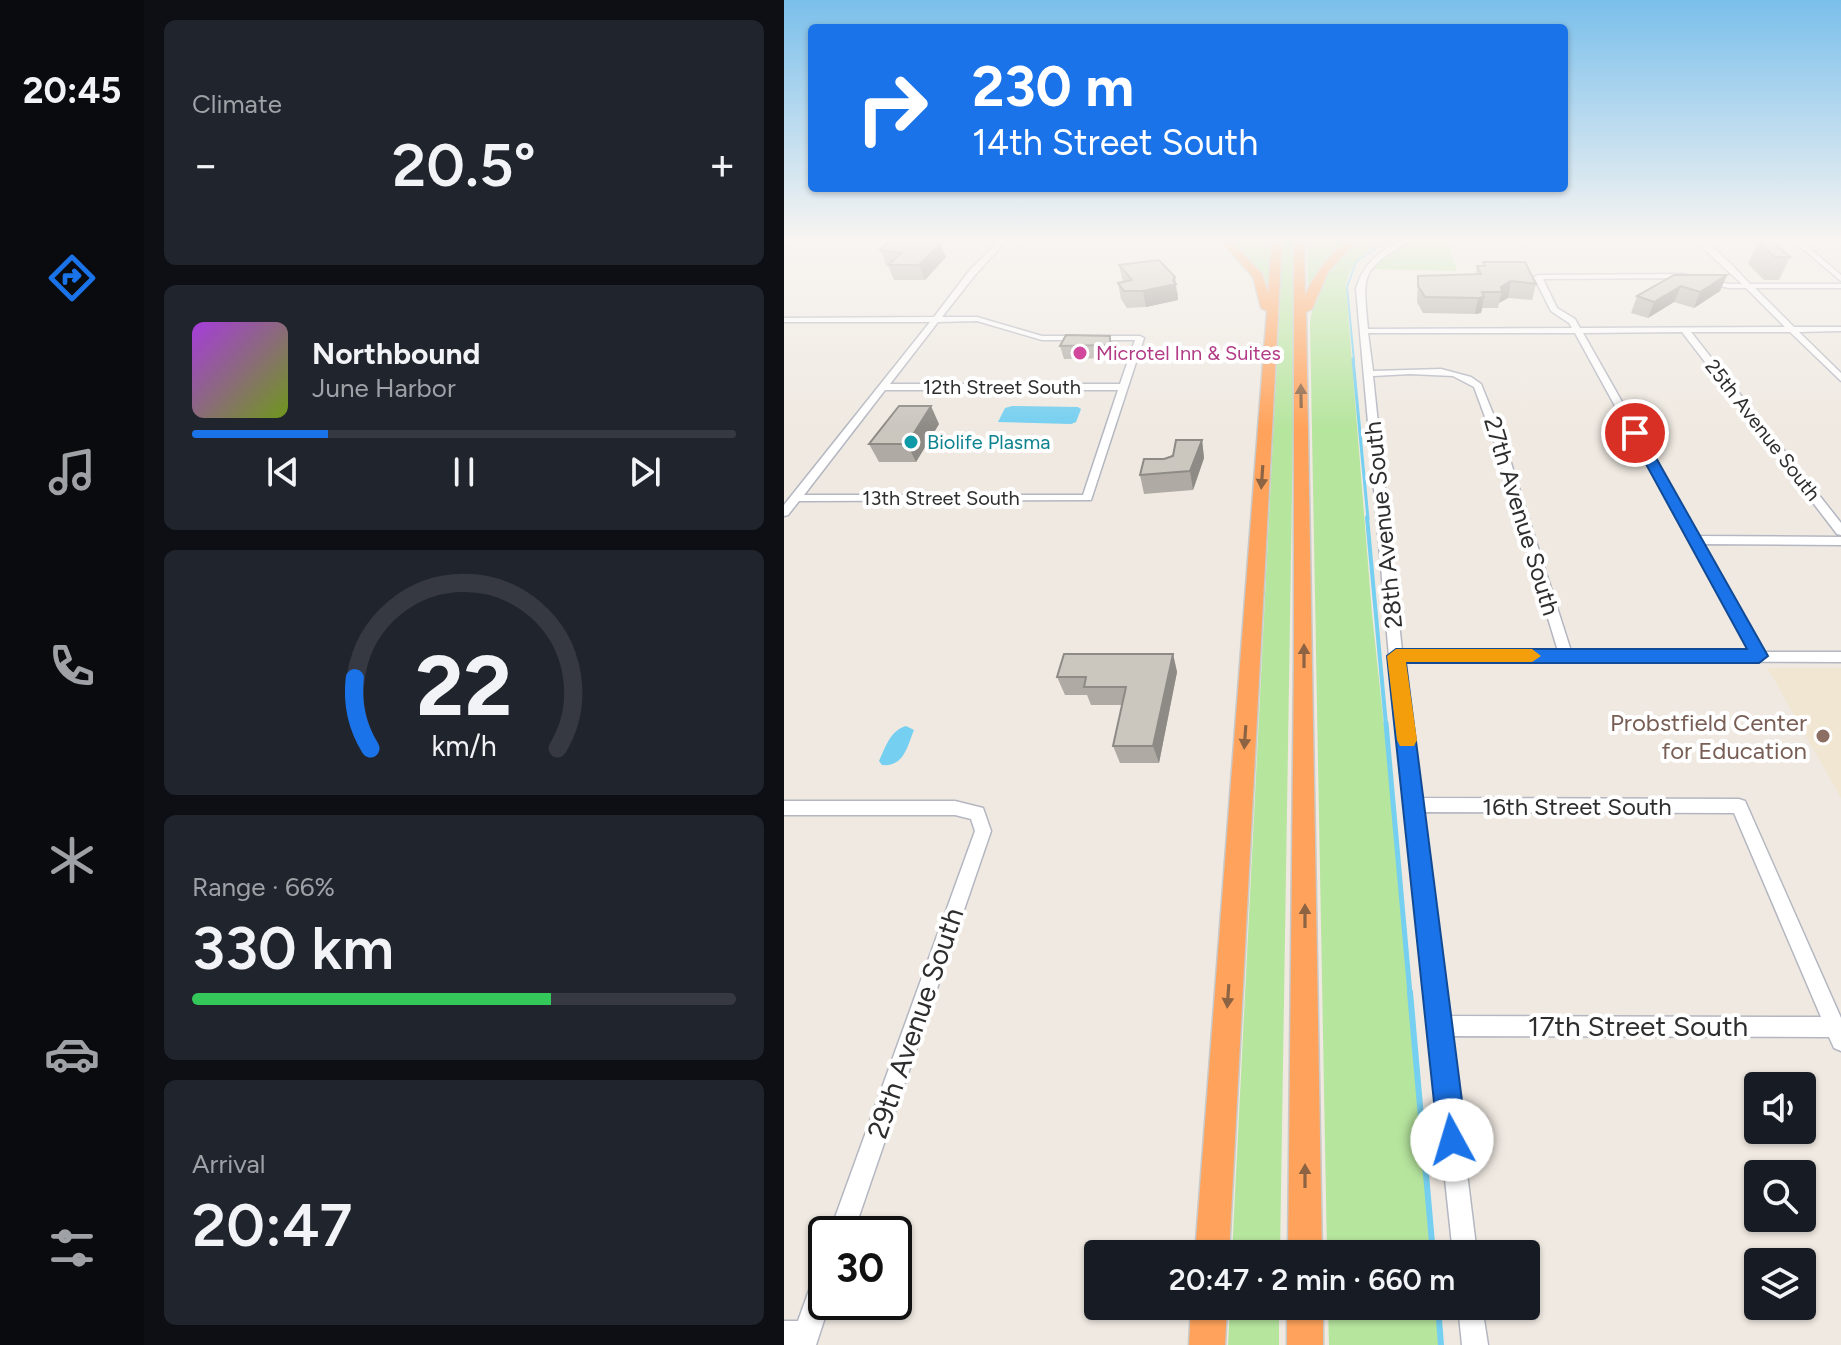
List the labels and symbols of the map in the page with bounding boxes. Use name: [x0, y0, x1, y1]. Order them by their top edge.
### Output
place label: Microtel Inn & Suites: [1096, 341, 1281, 365]
marker: Microtel Inn & Suites: [1071, 344, 1089, 362]
street label: 25th Avenue South: [1700, 355, 1826, 505]
street label: 12th Street South: [923, 375, 1081, 399]
one-way arrow: [1295, 383, 1307, 408]
pin: [1601, 399, 1669, 467]
street label: 27th Avenue South: [1478, 413, 1566, 619]
street label: 28th Avenue South: [1358, 420, 1408, 630]
place label: Biolife Plasma: [927, 430, 1050, 454]
marker: Biolife Plasma: [902, 433, 920, 451]
one-way arrow: [1255, 465, 1268, 490]
street label: 13th Street South: [862, 486, 1020, 510]
one-way arrow: [1298, 643, 1310, 668]
place label: Probstfield Center for Education: [1610, 708, 1807, 765]
one-way arrow: [1238, 725, 1251, 750]
marker: Probstfield Center for Education: [1814, 727, 1832, 745]
street label: 16th Street South: [1482, 792, 1672, 821]
street label: 29th Avenue South: [860, 903, 970, 1143]
one-way arrow: [1299, 903, 1311, 928]
one-way arrow: [1221, 984, 1234, 1009]
street label: 17th Street South: [1528, 1009, 1748, 1043]
position arrow: [1410, 1098, 1494, 1182]
one-way arrow: [1299, 1163, 1311, 1188]
speed limit sign: 30: [808, 1216, 912, 1320]

